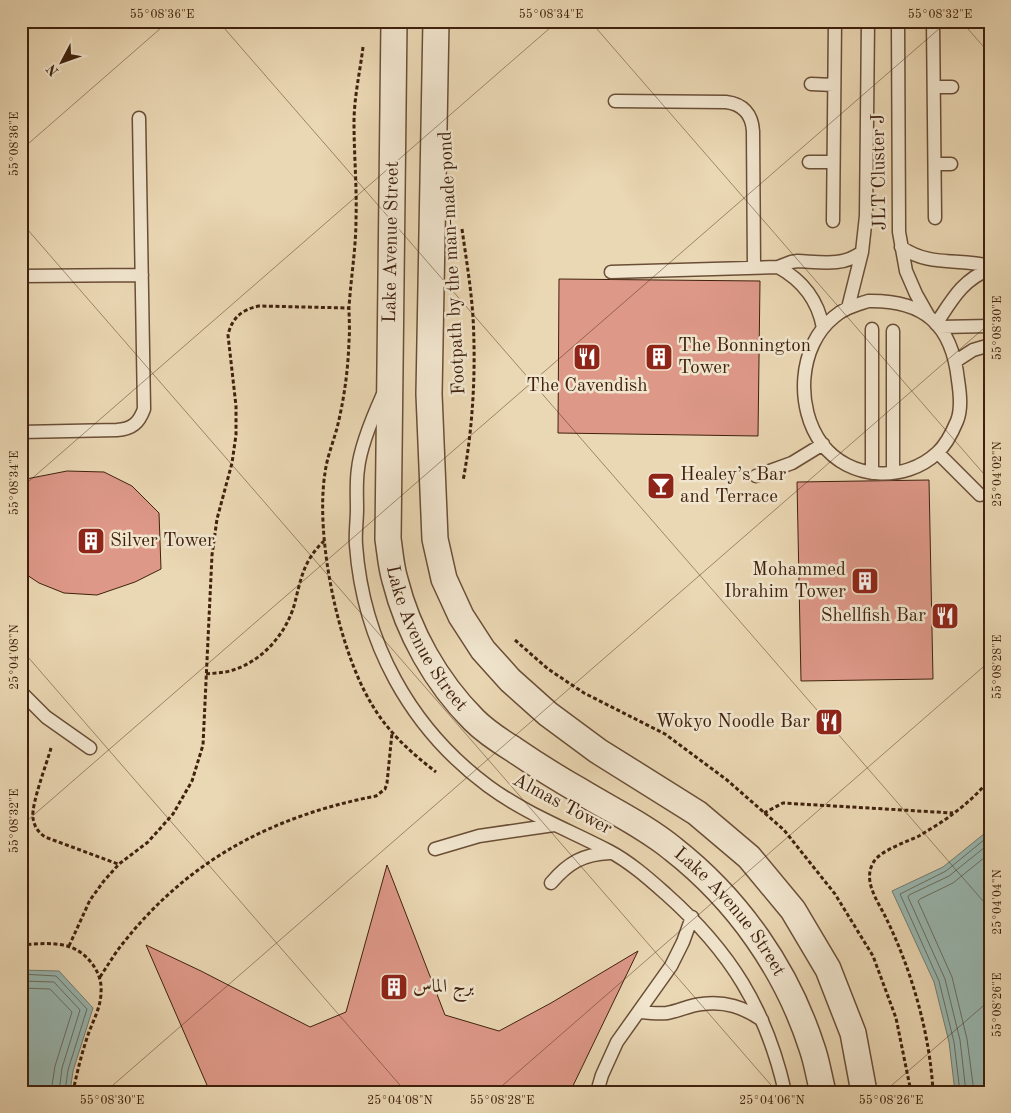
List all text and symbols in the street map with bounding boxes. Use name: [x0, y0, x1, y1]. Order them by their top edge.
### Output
text: 55°08'36"E: [130, 8, 194, 21]
text: 55°08'34"E: [519, 8, 583, 21]
text: 55°08'32"E: [908, 8, 972, 21]
north arrow: [38, 38, 88, 88]
text: N: [44, 61, 62, 79]
text: 55°08'36"E: [8, 112, 21, 176]
street label: JLT Cluster J: [869, 113, 891, 231]
street label: Footpath by the man-made pond: [437, 130, 469, 395]
street label: Lake Avenue Street: [381, 161, 403, 323]
text: 55°08'30"E: [991, 296, 1004, 360]
place label: The Bonnington Tower: [678, 337, 811, 378]
restaurant icon: The Cavendish: [572, 342, 602, 372]
building icon: The Bonnington Tower: [644, 342, 674, 372]
place label: The Cavendish: [526, 377, 648, 396]
text: 25°04'02"N: [991, 441, 1004, 507]
text: 55°08'34"E: [8, 451, 21, 515]
place label: Healey’s Bar and Terrace: [680, 466, 786, 507]
bar icon: Healey’s Bar and Terrace: [646, 471, 676, 501]
building icon: Silver Tower: [76, 526, 106, 556]
place label: Silver Tower: [110, 532, 215, 551]
place label: Mohammed Ibrahim Tower: [724, 561, 846, 602]
street label: Lake Avenue Street: [382, 564, 471, 715]
building icon: Mohammed Ibrahim Tower: [850, 566, 880, 596]
restaurant icon: Shellfish Bar: [930, 601, 960, 631]
place label: Shellfish Bar: [821, 607, 926, 626]
text: 25°04'08"N: [8, 624, 21, 690]
text: 55°08'28"E: [991, 635, 1004, 699]
restaurant icon: Wokyo Noodle Bar: [814, 707, 844, 737]
place label: Wokyo Noodle Bar: [655, 713, 810, 732]
street label: Almas Tower: [509, 771, 615, 839]
text: 55°08'32"E: [8, 789, 21, 853]
street label: Lake Avenue Street: [670, 844, 789, 979]
text: 25°04'04"N: [991, 869, 1004, 935]
building icon: برج الماس: [379, 972, 409, 1002]
text: 55°08'26"E: [991, 973, 1004, 1037]
place label: برج الماس: [413, 978, 475, 1003]
text: 55°08'30"E: [80, 1094, 144, 1107]
text: 25°04'08"N: [367, 1094, 433, 1107]
text: 55°08'28"E: [470, 1094, 534, 1107]
text: 25°04'06"N: [739, 1094, 805, 1107]
text: 55°08'26"E: [859, 1094, 923, 1107]

